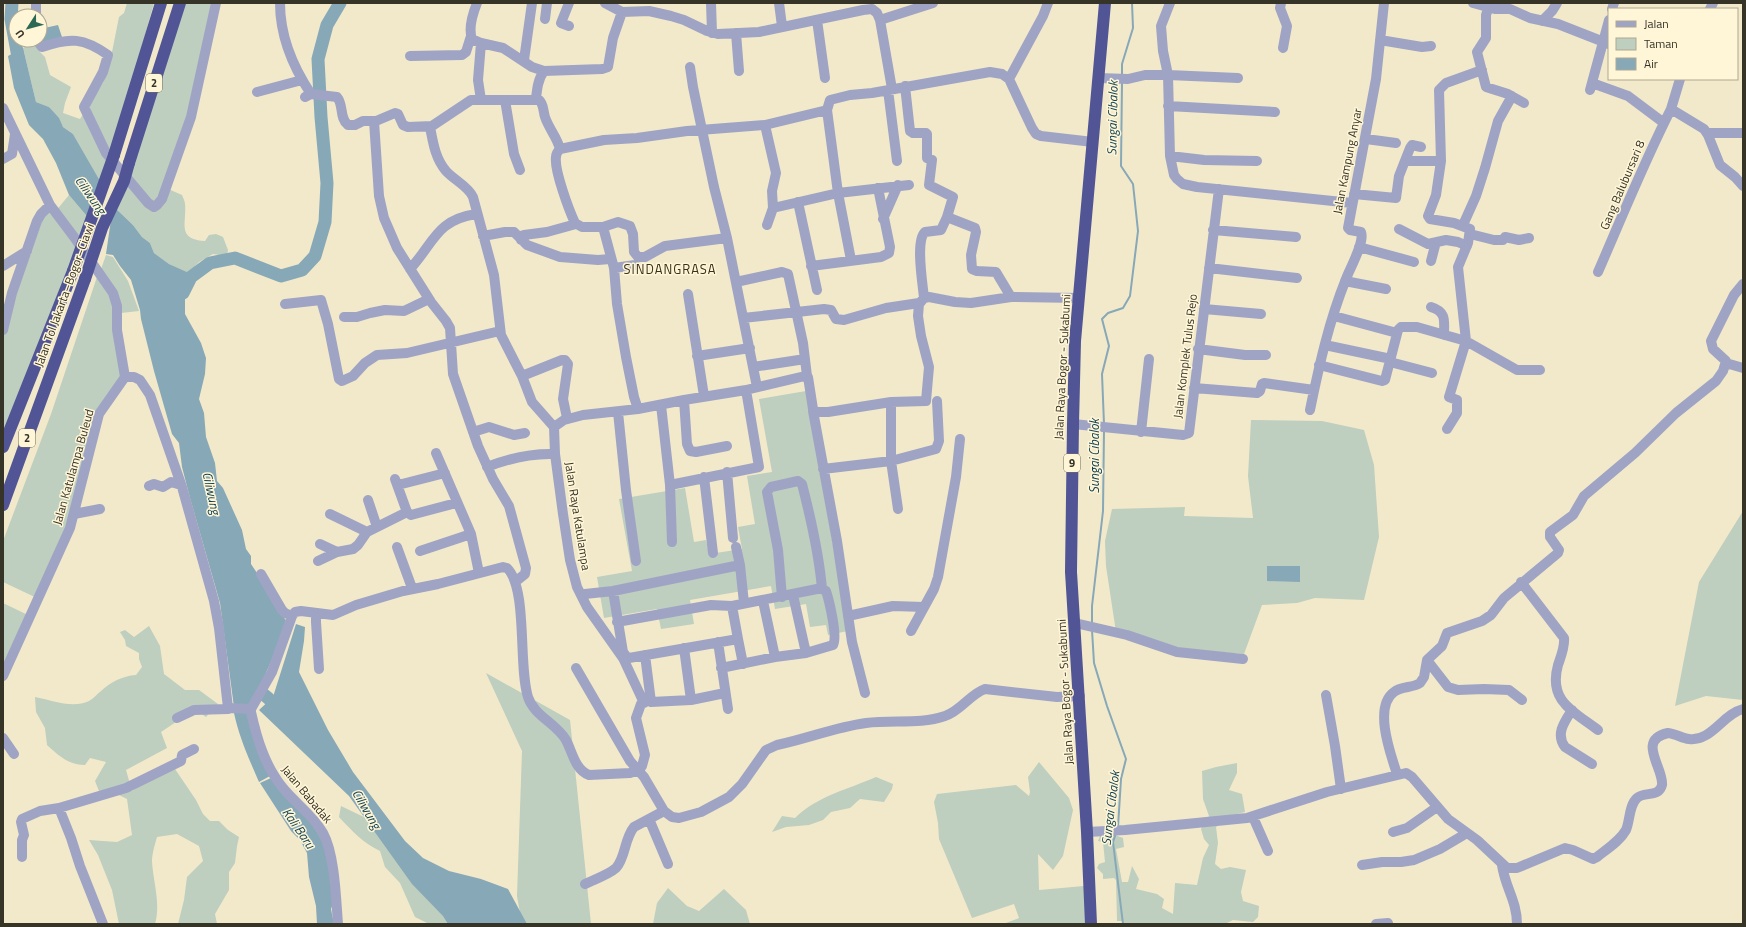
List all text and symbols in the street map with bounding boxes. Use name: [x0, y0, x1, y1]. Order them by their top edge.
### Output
north arrow: [8, 8, 48, 48]
legend: [1608, 8, 1738, 80]
text: Jalan: [1644, 14, 1669, 33]
text: U: [11, 26, 28, 41]
text: Taman: [1644, 34, 1678, 53]
text: Air: [1644, 54, 1658, 73]
road number: 2: [146, 74, 162, 92]
water label: Sungai Cibalok: [1101, 78, 1123, 156]
street label: Jalan Kampung Anyar: [1327, 106, 1367, 216]
street label: Gang Balubursari 8: [1595, 137, 1650, 233]
water label: Ciliwung: [70, 172, 113, 220]
street label: Jalan Tol Jakarta–Bogor–Ciawi: [29, 220, 99, 370]
district label: SINDANGRASA: [623, 259, 717, 279]
street label: Jalan Komplek Tulus Rejo: [1168, 293, 1202, 419]
street label: Jalan Raya Bogor - Sukabumi: [1049, 294, 1075, 440]
street label: Jalan Katulampa Buleud: [47, 407, 99, 527]
water label: Sungai Cibalok: [1084, 416, 1104, 493]
road number: 2: [19, 429, 35, 447]
road number: 9: [1064, 454, 1080, 472]
street label: Jalan Raya Katulampa: [560, 460, 596, 572]
water label: Ciliwung: [198, 470, 227, 518]
street label: Jalan Raya Bogor - Sukabumi: [1052, 619, 1078, 765]
street label: Jalan Babadak: [277, 761, 337, 828]
water label: Sungai Cibalok: [1096, 767, 1125, 846]
water label: Ciliwung: [348, 785, 387, 834]
water label: Kali Baru: [278, 803, 321, 854]

